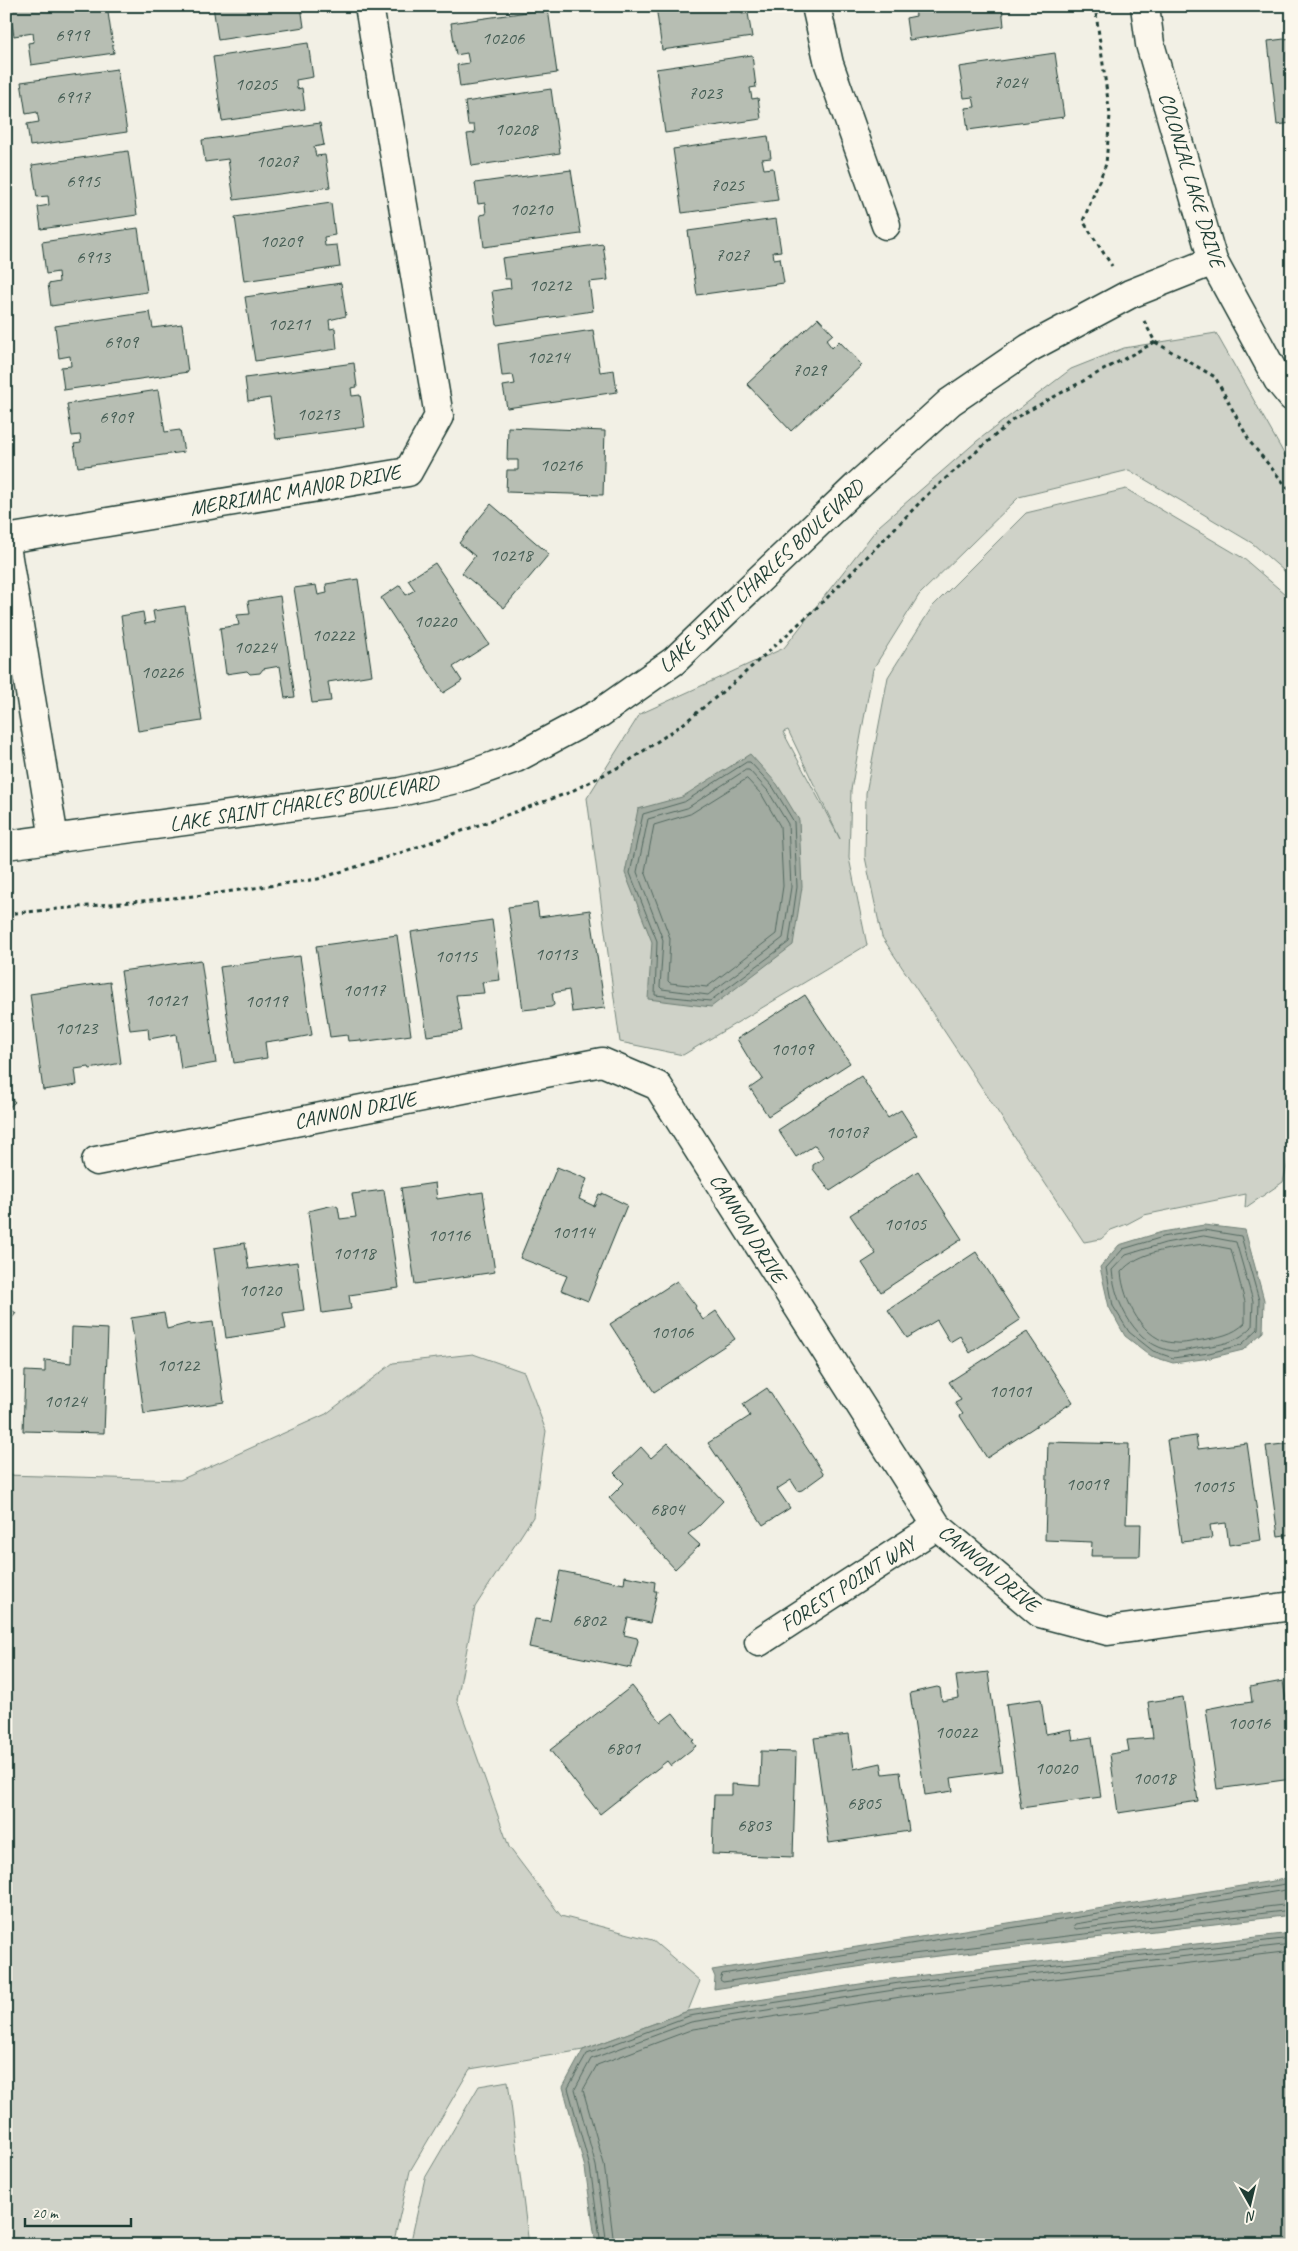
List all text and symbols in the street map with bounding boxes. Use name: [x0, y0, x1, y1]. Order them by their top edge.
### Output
house number: 6919: [55, 23, 91, 47]
house number: 10206: [482, 26, 526, 50]
house number: 7024: [993, 70, 1030, 94]
house number: 10205: [235, 72, 279, 96]
house number: 7023: [688, 81, 724, 105]
house number: 6917: [56, 85, 92, 109]
street label: COLONIAL LAKE DRIVE: [1153, 90, 1232, 273]
house number: 10208: [495, 117, 540, 141]
house number: 10207: [256, 149, 300, 173]
house number: 6915: [66, 169, 102, 193]
house number: 7025: [710, 173, 746, 197]
house number: 10210: [510, 197, 554, 221]
house number: 10209: [260, 229, 304, 253]
house number: 7027: [715, 243, 751, 267]
house number: 6913: [76, 245, 112, 269]
house number: 10212: [529, 273, 573, 297]
house number: 10211: [268, 312, 312, 336]
house number: 6909: [104, 330, 140, 354]
house number: 10214: [527, 345, 572, 369]
house number: 7029: [792, 358, 828, 382]
house number: 10213: [297, 402, 341, 426]
house number: 6909: [99, 405, 135, 429]
house number: 10216: [540, 453, 584, 477]
street label: MERRIMAC MANOR DRIVE: [188, 458, 405, 521]
street label: LAKE SAINT CHARLES BOULEVARD: [653, 473, 871, 678]
house number: 10218: [490, 543, 535, 567]
house number: 10220: [414, 609, 458, 633]
house number: 10222: [312, 623, 356, 647]
house number: 10224: [234, 635, 279, 659]
house number: 10226: [141, 660, 185, 684]
street label: LAKE SAINT CHARLES BOULEVARD: [168, 769, 442, 837]
house number: 10113: [535, 942, 579, 966]
house number: 10115: [435, 944, 479, 968]
house number: 10117: [343, 978, 387, 1002]
house number: 10121: [145, 988, 189, 1012]
house number: 10119: [245, 989, 289, 1013]
house number: 10123: [55, 1016, 99, 1040]
house number: 10109: [771, 1037, 815, 1061]
street label: CANNON DRIVE: [292, 1085, 421, 1135]
house number: 10107: [826, 1120, 870, 1144]
street label: CANNON DRIVE: [704, 1169, 793, 1290]
house number: 10105: [884, 1212, 928, 1236]
house number: 10114: [552, 1220, 597, 1244]
house number: 10116: [428, 1223, 472, 1247]
house number: 10118: [333, 1241, 378, 1265]
house number: 10120: [239, 1278, 283, 1302]
house number: 10106: [651, 1320, 695, 1344]
house number: 10122: [157, 1353, 201, 1377]
house number: 10101: [989, 1379, 1033, 1403]
house number: 10124: [44, 1389, 89, 1413]
house number: 10019: [1066, 1472, 1110, 1496]
house number: 10015: [1192, 1474, 1236, 1498]
house number: 6804: [650, 1497, 687, 1521]
street label: CANNON DRIVE: [933, 1518, 1047, 1619]
street label: FOREST POINT WAY: [775, 1529, 923, 1637]
house number: 6802: [572, 1608, 608, 1632]
house number: 10016: [1228, 1711, 1272, 1735]
house number: 10022: [935, 1720, 979, 1744]
house number: 6801: [606, 1736, 642, 1760]
house number: 10020: [1035, 1756, 1079, 1780]
house number: 10018: [1133, 1766, 1178, 1790]
house number: 6805: [847, 1791, 883, 1815]
house number: 6803: [737, 1813, 773, 1837]
north arrow: [1226, 2178, 1276, 2228]
scale bar: [25, 2196, 131, 2228]
text: 20 m: [32, 2204, 59, 2223]
text: N: [1244, 2207, 1257, 2226]

